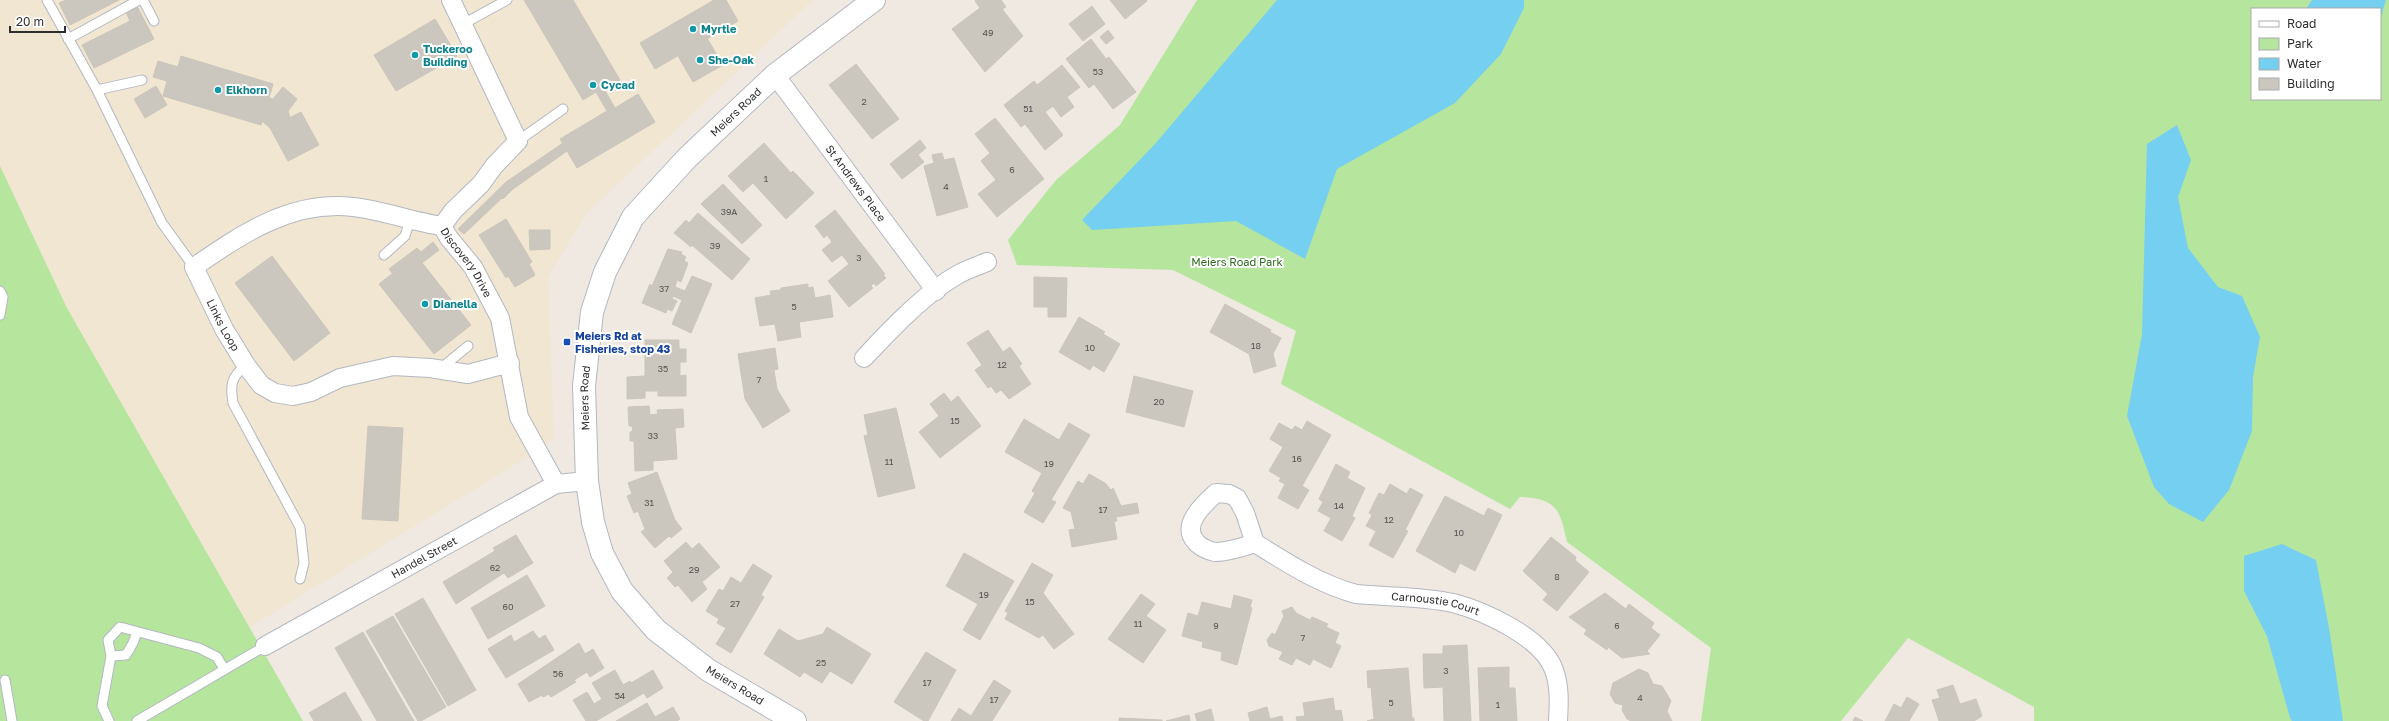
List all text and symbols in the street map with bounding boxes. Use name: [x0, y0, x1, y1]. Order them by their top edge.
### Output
scale bar: [10, 8, 65, 34]
legend: [2251, 8, 2381, 100]
text: 20 m: [16, 14, 44, 29]
text: Road: [2287, 16, 2316, 31]
place label: Myrtle: [701, 22, 737, 35]
marker: Myrtle: [688, 24, 698, 34]
house number: 49: [983, 27, 993, 38]
text: Park: [2287, 36, 2313, 51]
place label: Tuckeroo Building: [423, 42, 473, 68]
marker: Tuckeroo Building: [410, 50, 420, 60]
place label: She-Oak: [708, 53, 755, 66]
marker: She-Oak: [695, 55, 705, 65]
text: Water: [2287, 56, 2321, 71]
house number: 53: [1093, 66, 1103, 77]
text: Building: [2287, 76, 2335, 91]
place label: Cycad: [601, 78, 635, 91]
marker: Cycad: [588, 80, 598, 90]
place label: Elkhorn: [226, 83, 267, 96]
marker: Elkhorn: [213, 85, 223, 95]
street label: Meiers Road: [707, 85, 763, 139]
house number: 2: [861, 96, 867, 107]
house number: 51: [1023, 103, 1033, 114]
street label: St Andrews Place: [823, 142, 889, 224]
house number: 6: [1009, 164, 1015, 175]
house number: 1: [764, 173, 769, 184]
house number: 4: [943, 181, 949, 192]
house number: 39A: [721, 206, 737, 217]
street label: Discovery Drive: [438, 225, 495, 299]
house number: 39: [710, 240, 720, 251]
house number: 3: [856, 252, 862, 263]
park label: Meiers Road Park: [1191, 255, 1283, 268]
house number: 37: [659, 283, 669, 294]
street label: Links Loop: [204, 297, 243, 353]
place label: Dianella: [433, 297, 477, 310]
marker: Dianella: [420, 299, 430, 309]
house number: 5: [791, 301, 797, 312]
place label: Meiers Rd at Fisheries, stop 43: [575, 329, 671, 355]
marker: Meiers Rd at Fisheries, stop 43: [562, 337, 572, 347]
house number: 18: [1251, 340, 1261, 351]
house number: 10: [1085, 342, 1095, 353]
house number: 12: [997, 359, 1007, 370]
house number: 35: [658, 363, 668, 374]
street label: Meiers Road: [577, 365, 592, 431]
house number: 7: [757, 374, 762, 385]
house number: 20: [1154, 396, 1165, 407]
house number: 15: [950, 415, 960, 426]
house number: 33: [648, 430, 658, 441]
house number: 16: [1292, 453, 1302, 464]
house number: 11: [885, 456, 894, 467]
house number: 19: [1044, 458, 1054, 469]
house number: 31: [644, 497, 654, 508]
house number: 14: [1334, 500, 1344, 511]
house number: 17: [1098, 504, 1108, 515]
house number: 12: [1384, 514, 1394, 525]
house number: 10: [1454, 527, 1464, 538]
street label: Handel Street: [389, 534, 459, 581]
house number: 62: [490, 562, 500, 573]
house number: 29: [689, 564, 699, 575]
house number: 8: [1554, 571, 1560, 582]
house number: 19: [979, 589, 989, 600]
street label: Carnoustie Court: [1391, 589, 1482, 617]
house number: 15: [1025, 596, 1035, 607]
house number: 27: [730, 598, 740, 609]
house number: 60: [502, 601, 514, 612]
house number: 11: [1134, 618, 1143, 629]
house number: 9: [1213, 620, 1219, 631]
house number: 6: [1614, 620, 1620, 631]
house number: 7: [1301, 632, 1306, 643]
house number: 25: [816, 657, 826, 668]
street label: Meiers Road: [704, 662, 766, 707]
house number: 3: [1443, 665, 1449, 676]
house number: 56: [553, 668, 563, 679]
house number: 17: [922, 677, 932, 688]
house number: 54: [615, 690, 626, 701]
house number: 4: [1637, 692, 1643, 703]
house number: 17: [989, 694, 999, 705]
house number: 5: [1388, 697, 1394, 708]
house number: 1: [1496, 699, 1501, 710]

